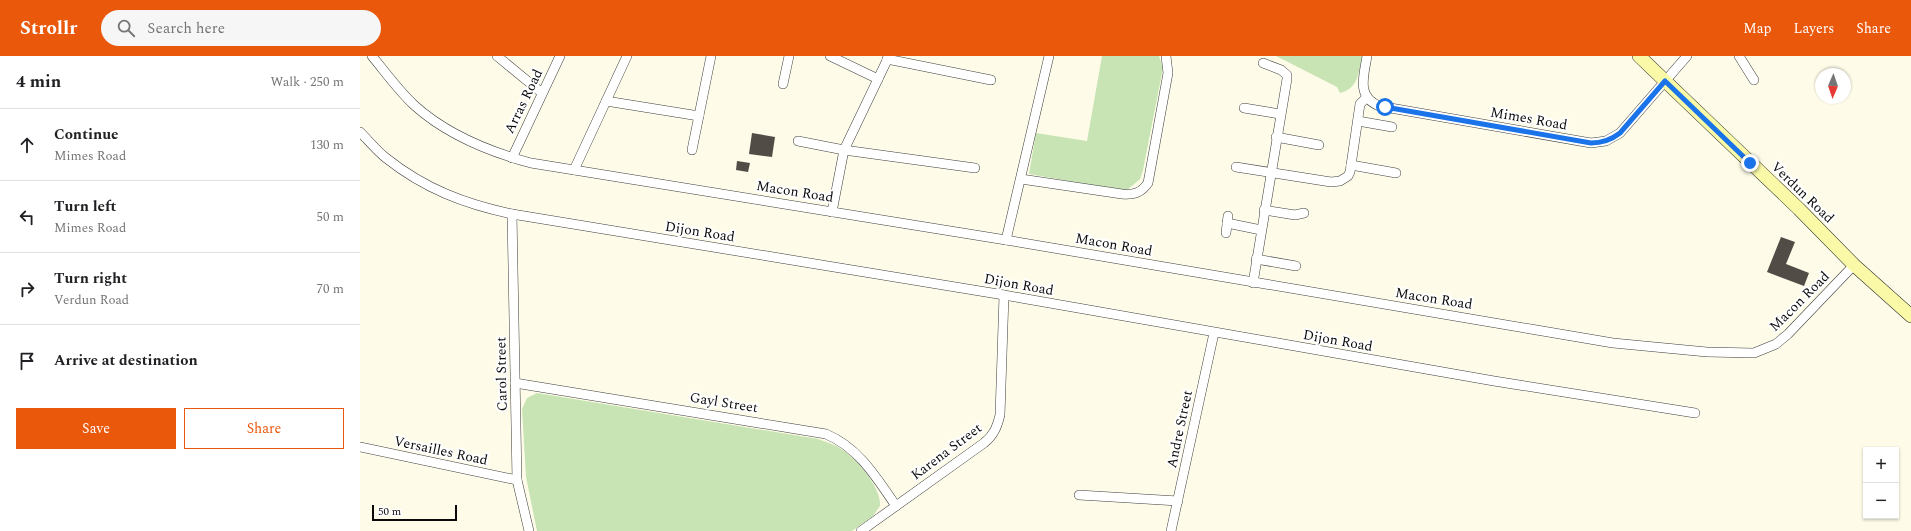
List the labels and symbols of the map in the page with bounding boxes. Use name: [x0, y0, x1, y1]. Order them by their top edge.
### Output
street label: Arras Road: [499, 65, 548, 137]
north arrow: [1815, 68, 1851, 104]
route start: [1376, 98, 1394, 116]
street label: Mimes Road: [1489, 101, 1569, 136]
route end: [1741, 154, 1759, 172]
street label: Verdun Road: [1766, 157, 1839, 228]
street label: Macon Road: [755, 175, 835, 208]
street label: Dijon Road: [664, 216, 736, 247]
street label: Macon Road: [1074, 227, 1154, 262]
street label: Macon Road: [1764, 266, 1834, 336]
street label: Dijon Road: [982, 268, 1056, 301]
street label: Macon Road: [1394, 282, 1474, 315]
street label: Dijon Road: [1301, 324, 1375, 357]
street label: Carol Street: [490, 337, 513, 411]
street label: Gayl Street: [688, 387, 759, 418]
street label: Andre Street: [1161, 388, 1198, 470]
street label: Karena Street: [906, 418, 986, 485]
street label: Versailles Road: [392, 430, 490, 471]
scale bar: [372, 503, 457, 522]

